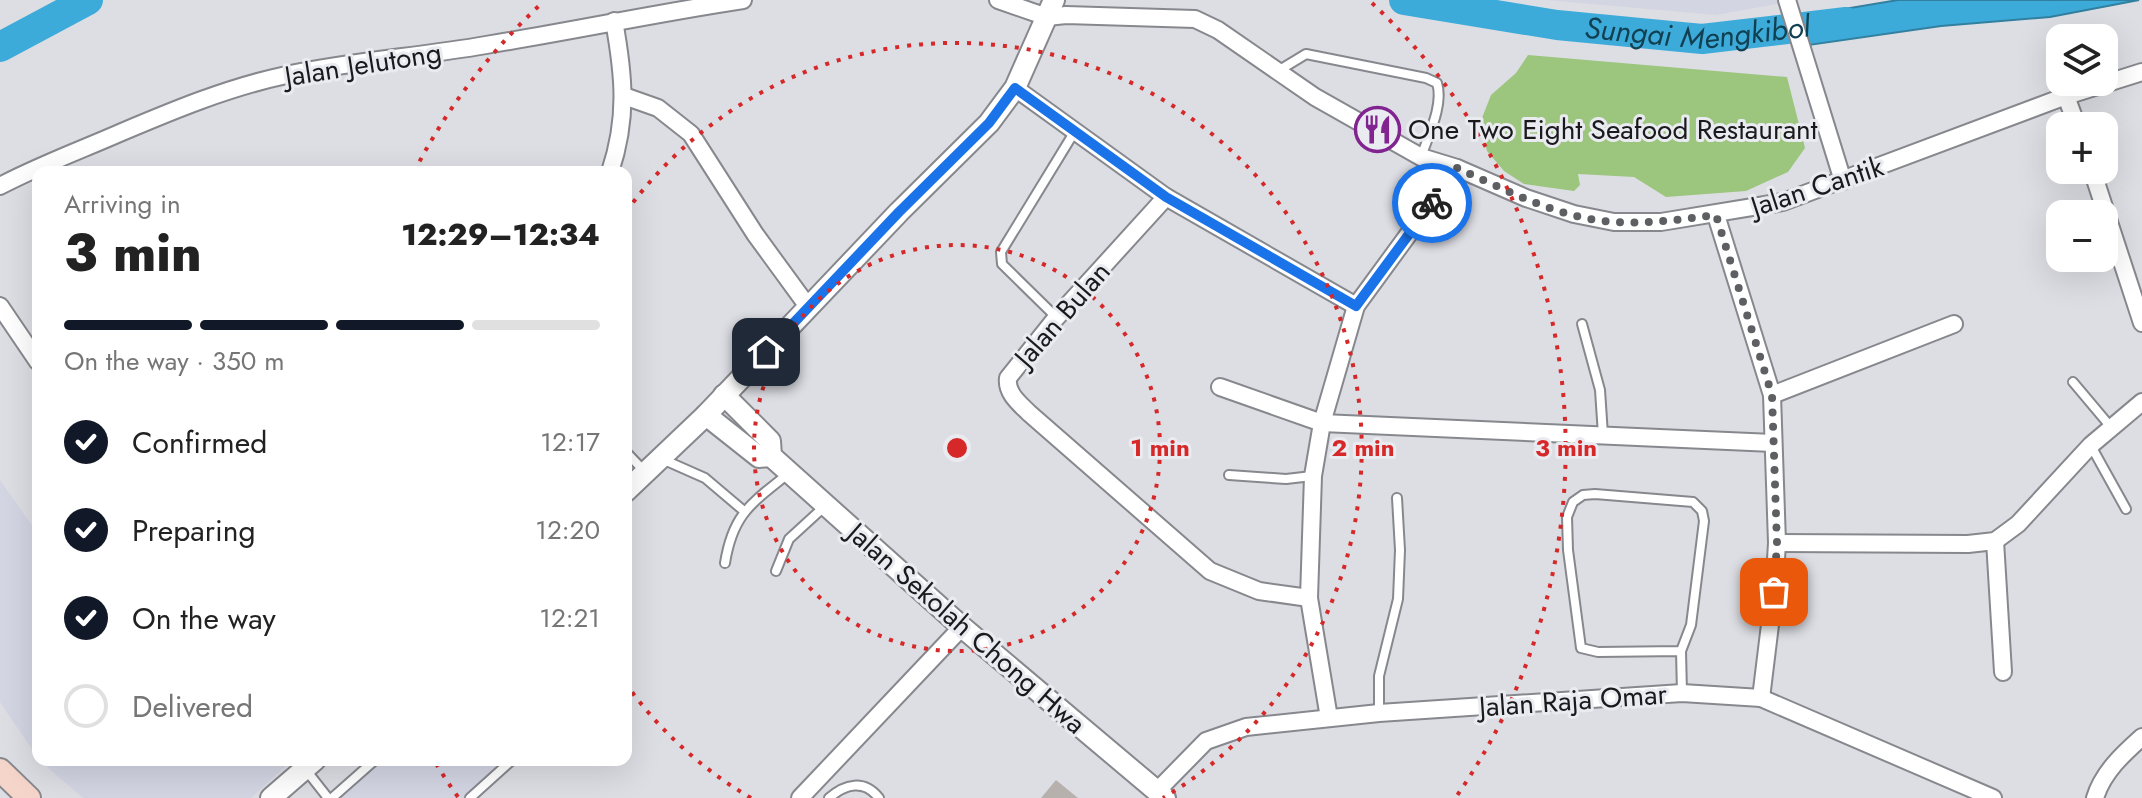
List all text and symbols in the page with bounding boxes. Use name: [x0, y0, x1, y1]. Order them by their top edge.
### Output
water label: Sungai Mengkibol: [1583, 4, 1813, 60]
map controls: [2046, 24, 2118, 272]
button: layers: [2046, 24, 2118, 96]
street label: Jalan Jelutong: [278, 32, 444, 98]
restaurant icon: One Two Eight Seafood Restaurant: [1353, 105, 1401, 153]
place label: One Two Eight Seafood Restaurant: [1408, 109, 1818, 150]
button: +: [2046, 112, 2118, 184]
street label: Jalan Cantik: [1742, 146, 1889, 228]
courier: [1392, 163, 1472, 243]
icon: bike: [1410, 181, 1454, 225]
text: Arriving in: [64, 185, 181, 223]
button: −: [2046, 200, 2118, 272]
text: 12:29–12:34: [401, 213, 600, 256]
text: 3 min: [64, 215, 202, 291]
street label: Jalan Bulan: [1002, 253, 1120, 379]
pin: [732, 318, 800, 386]
icon: home: [744, 330, 788, 374]
text: On the way · 350 m: [64, 342, 285, 380]
icon: check: [64, 420, 108, 464]
text: Confirmed: [132, 421, 267, 464]
text: 12:17: [540, 423, 600, 461]
text: 1 min: [1130, 430, 1190, 465]
text: 2 min: [1331, 430, 1395, 465]
text: 3 min: [1535, 430, 1597, 465]
centre of rings: [943, 434, 971, 462]
icon: check: [64, 508, 108, 552]
text: Preparing: [132, 509, 256, 552]
text: 12:20: [535, 511, 600, 549]
street label: Jalan Sekolah Chong Hwa: [836, 511, 1095, 744]
pin: [1740, 558, 1808, 626]
icon: bag: [1752, 570, 1796, 614]
icon: check: [64, 596, 108, 640]
text: On the way: [132, 597, 276, 640]
text: 12:21: [539, 599, 600, 637]
street label: Jalan Raja Omar: [1474, 673, 1669, 728]
text: Delivered: [132, 685, 253, 728]

